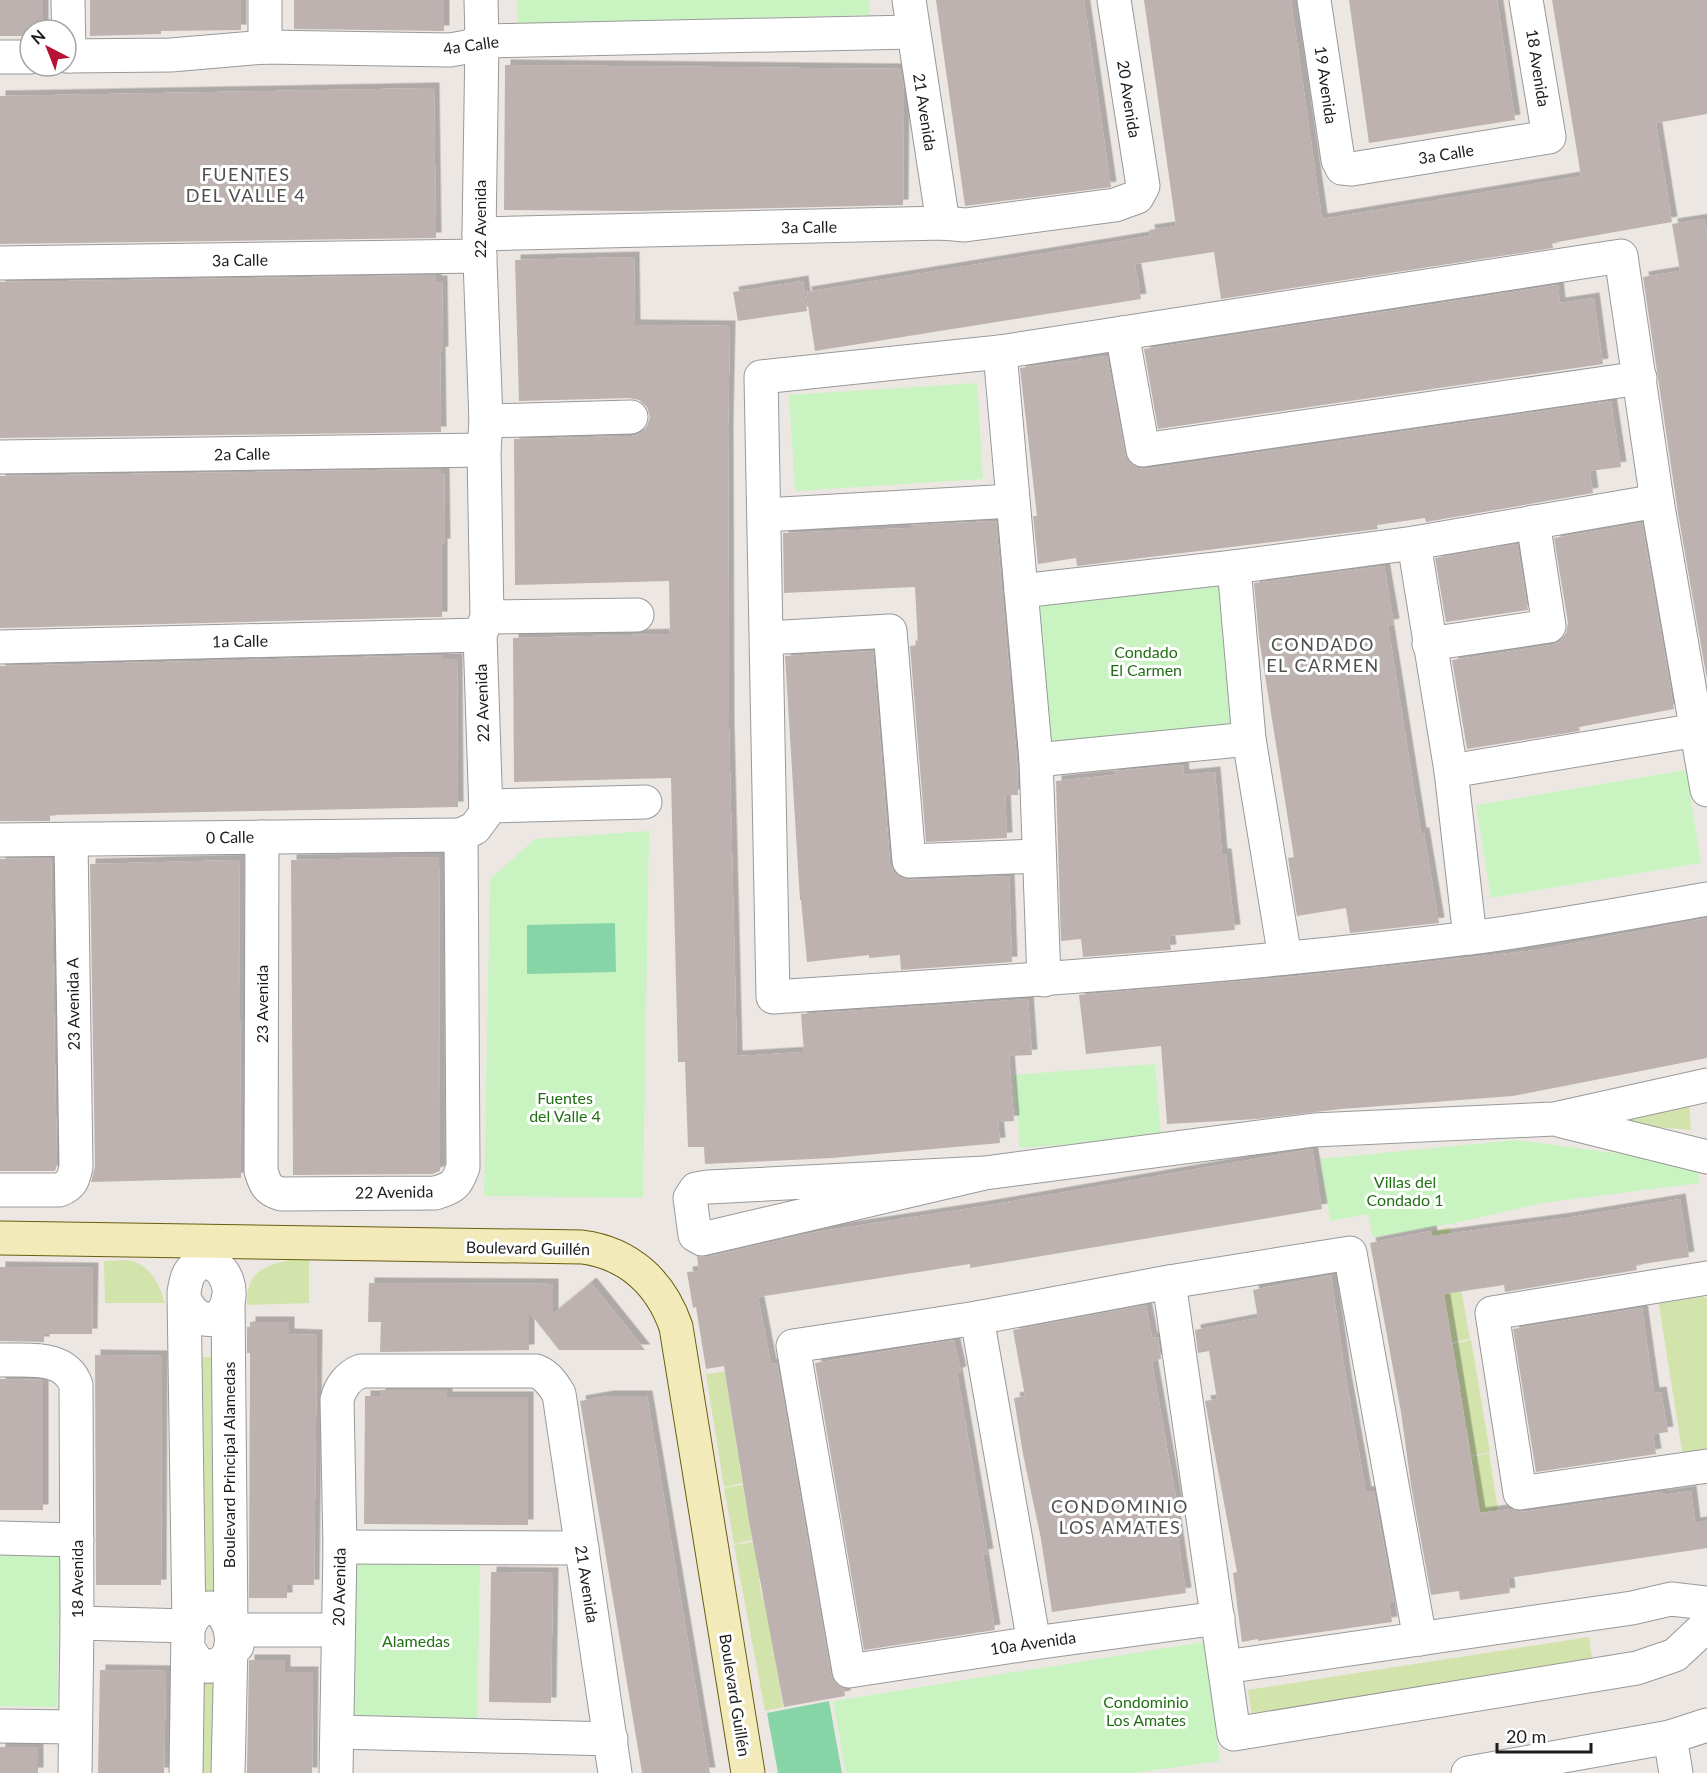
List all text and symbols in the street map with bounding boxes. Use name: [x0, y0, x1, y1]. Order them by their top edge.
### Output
north arrow: [18, 18, 78, 78]
text: N: [27, 25, 49, 48]
street label: 18 Avenida: [1523, 28, 1554, 108]
street label: 4a Calle: [442, 31, 500, 58]
street label: 19 Avenida: [1312, 45, 1341, 125]
street label: 20 Avenida: [1114, 59, 1145, 139]
street label: 21 Avenida: [910, 72, 941, 152]
street label: 3a Calle: [1417, 140, 1475, 167]
district label: FUENTES DEL VALLE 4: [186, 163, 306, 206]
street label: 22 Avenida: [470, 180, 489, 258]
street label: 3a Calle: [781, 217, 837, 236]
street label: 3a Calle: [212, 250, 268, 269]
street label: 2a Calle: [214, 444, 270, 463]
street label: 1a Calle: [212, 631, 268, 650]
district label: CONDADO EL CARMEN: [1266, 633, 1380, 676]
park label: Condado El Carmen: [1110, 642, 1182, 679]
street label: 22 Avenida: [471, 663, 492, 743]
street label: 0 Calle: [206, 827, 254, 846]
street label: 23 Avenida A: [62, 957, 83, 1051]
street label: 23 Avenida: [252, 965, 271, 1043]
park label: Fuentes del Valle 4: [529, 1088, 601, 1125]
park label: Villas del Condado 1: [1367, 1172, 1443, 1209]
street label: 22 Avenida: [355, 1181, 433, 1202]
street label: Boulevard Guillén: [466, 1237, 590, 1258]
street label: Boulevard Principal Alamedas: [219, 1362, 238, 1568]
district label: CONDOMINIO LOS AMATES: [1051, 1495, 1189, 1538]
street label: 18 Avenida: [67, 1540, 86, 1618]
street label: 21 Avenida: [572, 1544, 603, 1624]
street label: 20 Avenida: [328, 1548, 349, 1626]
street label: 10a Avenida: [989, 1627, 1077, 1658]
park label: Alamedas: [382, 1631, 450, 1650]
street label: Boulevard Guillén: [716, 1632, 755, 1758]
park label: Condominio Los Amates: [1103, 1692, 1189, 1729]
scale bar: [1497, 1716, 1592, 1754]
text: 20 m: [1506, 1725, 1546, 1747]

